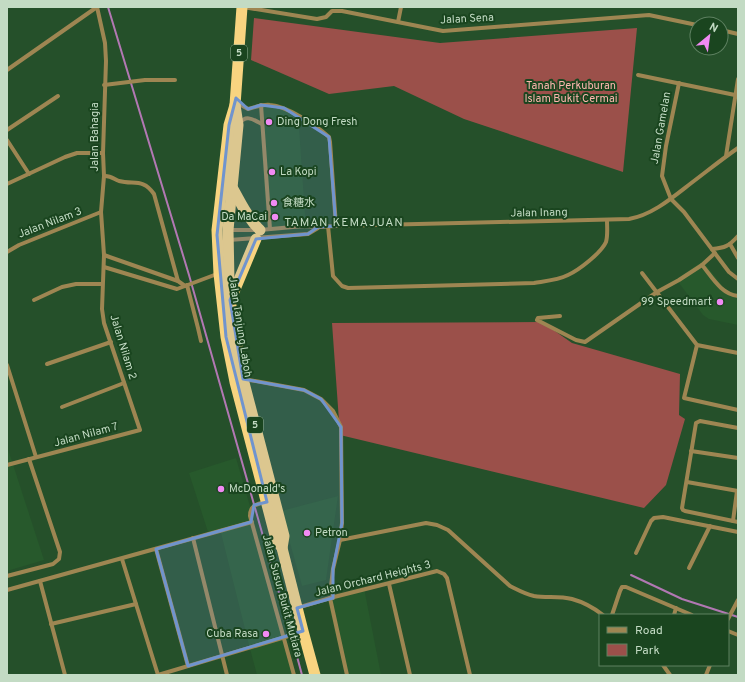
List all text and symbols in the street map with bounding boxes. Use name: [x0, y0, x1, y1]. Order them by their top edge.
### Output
street label: Jalan Sena: [440, 11, 494, 27]
north arrow: [689, 16, 729, 56]
text: N: [707, 20, 720, 36]
road number: 5: [231, 45, 247, 61]
park label: Tanah Perkuburan Islam Bukit Cermai: [525, 79, 617, 106]
street label: Jalan Gamelan: [648, 91, 674, 165]
street label: Jalan Bahagia: [88, 102, 102, 172]
place label: Ding Dong Fresh: [277, 115, 358, 129]
marker: Ding Dong Fresh: [264, 117, 274, 127]
place label: La Kopi: [280, 165, 317, 179]
marker: La Kopi: [267, 167, 277, 177]
place label: 食糖水: [282, 196, 315, 210]
marker: 食糖水: [269, 198, 279, 208]
street label: Jalan Nilam 3: [16, 204, 84, 242]
street label: Jalan Inang: [510, 206, 568, 220]
place label: Da MaCai: [221, 210, 267, 224]
marker: Da MaCai: [270, 212, 280, 222]
district label: TAMAN KEMAJUAN: [284, 215, 404, 231]
street label: Jalan Tanjung Laboh: [225, 276, 255, 378]
place label: 99 Speedmart: [641, 295, 712, 309]
marker: 99 Speedmart: [715, 297, 725, 307]
street label: Jalan Nilam 2: [106, 313, 140, 381]
road number: 5: [247, 417, 263, 433]
street label: Jalan Nilam 7: [52, 420, 120, 450]
place label: McDonald's: [229, 482, 285, 496]
marker: McDonald's: [216, 484, 226, 494]
place label: Petron: [315, 526, 348, 540]
marker: Petron: [302, 528, 312, 538]
street label: Jalan Susur Bukit Mutiara: [259, 533, 305, 659]
street label: Jalan Orchard Heights 3: [314, 558, 432, 600]
legend: [599, 614, 729, 666]
text: Road: [635, 623, 663, 639]
place label: Cuba Rasa: [206, 627, 258, 641]
marker: Cuba Rasa: [261, 629, 271, 639]
text: Park: [635, 643, 660, 659]

